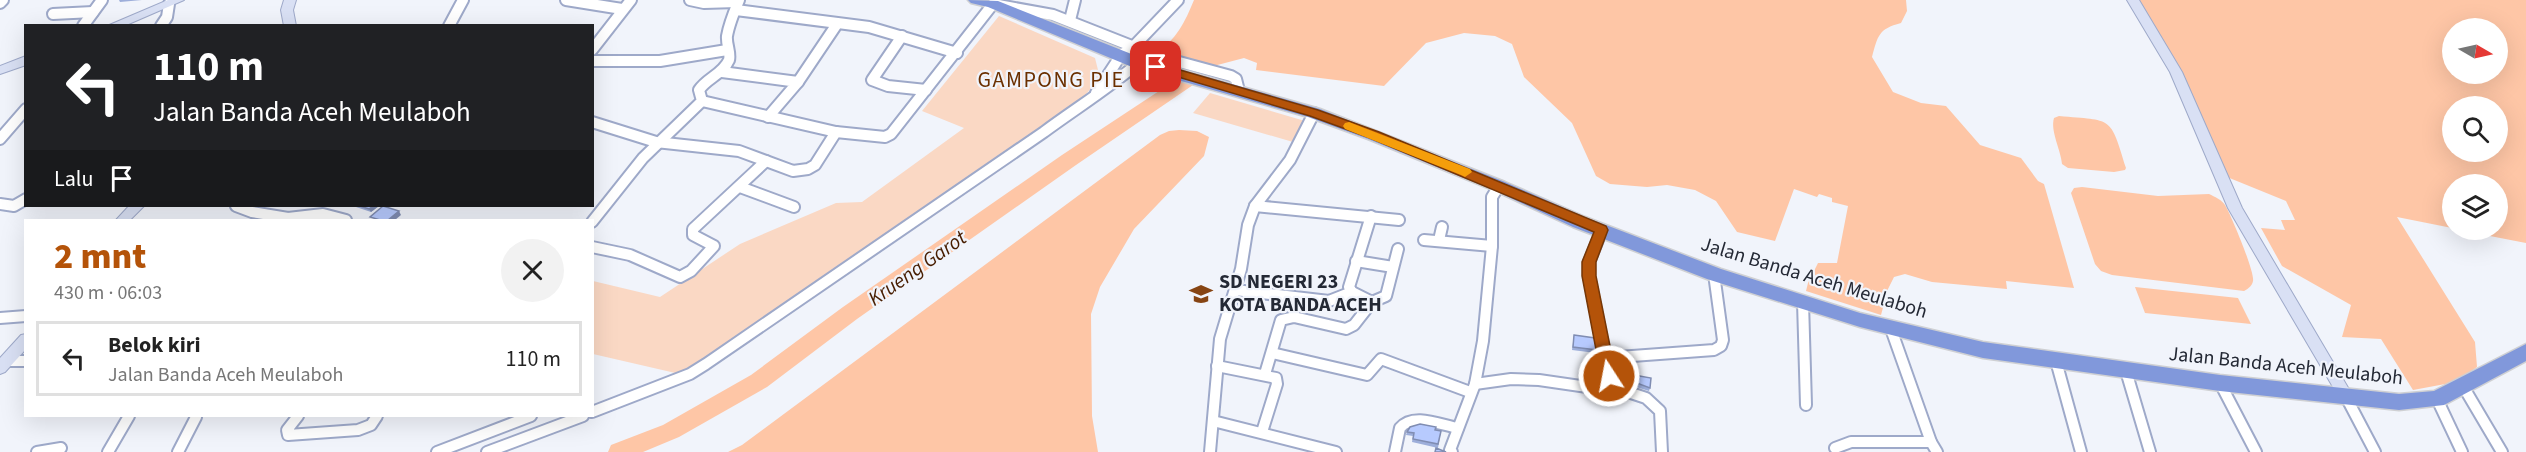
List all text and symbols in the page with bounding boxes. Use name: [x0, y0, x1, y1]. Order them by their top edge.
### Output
north arrow: [2442, 18, 2508, 84]
map controls: [2442, 18, 2508, 240]
text: 110 m: [153, 37, 264, 97]
pin: [1130, 41, 1181, 92]
icon: left: [54, 48, 132, 126]
icon: arrive: [1139, 50, 1172, 83]
district label: GAMPONG PIE: [977, 64, 1125, 96]
text: Jalan Banda Aceh Meulaboh: [153, 93, 471, 132]
button: search: [2442, 96, 2508, 162]
icon: arrive: [105, 162, 138, 195]
text: Lalu: [54, 163, 93, 195]
button: layers: [2442, 174, 2508, 240]
water label: Krueng Garot: [862, 222, 973, 313]
street label: Jalan Banda Aceh Meulaboh: [1697, 230, 1931, 326]
text: 2 mnt: [54, 231, 146, 282]
button: close: [501, 239, 564, 302]
place label: SD NEGERI 23 KOTA BANDA ACEH: [1219, 268, 1382, 319]
text: 430 m · 06:03: [54, 279, 162, 307]
school or university icon: SD NEGERI 23 KOTA BANDA ACEH: [1188, 281, 1214, 307]
text: Belok kiri: [108, 329, 201, 361]
street label: Jalan Banda Aceh Meulaboh: [2167, 340, 2405, 392]
icon: left: [57, 342, 90, 375]
text: 110 m: [506, 343, 561, 375]
position arrow: [1577, 344, 1641, 408]
text: Jalan Banda Aceh Meulaboh: [108, 361, 343, 389]

